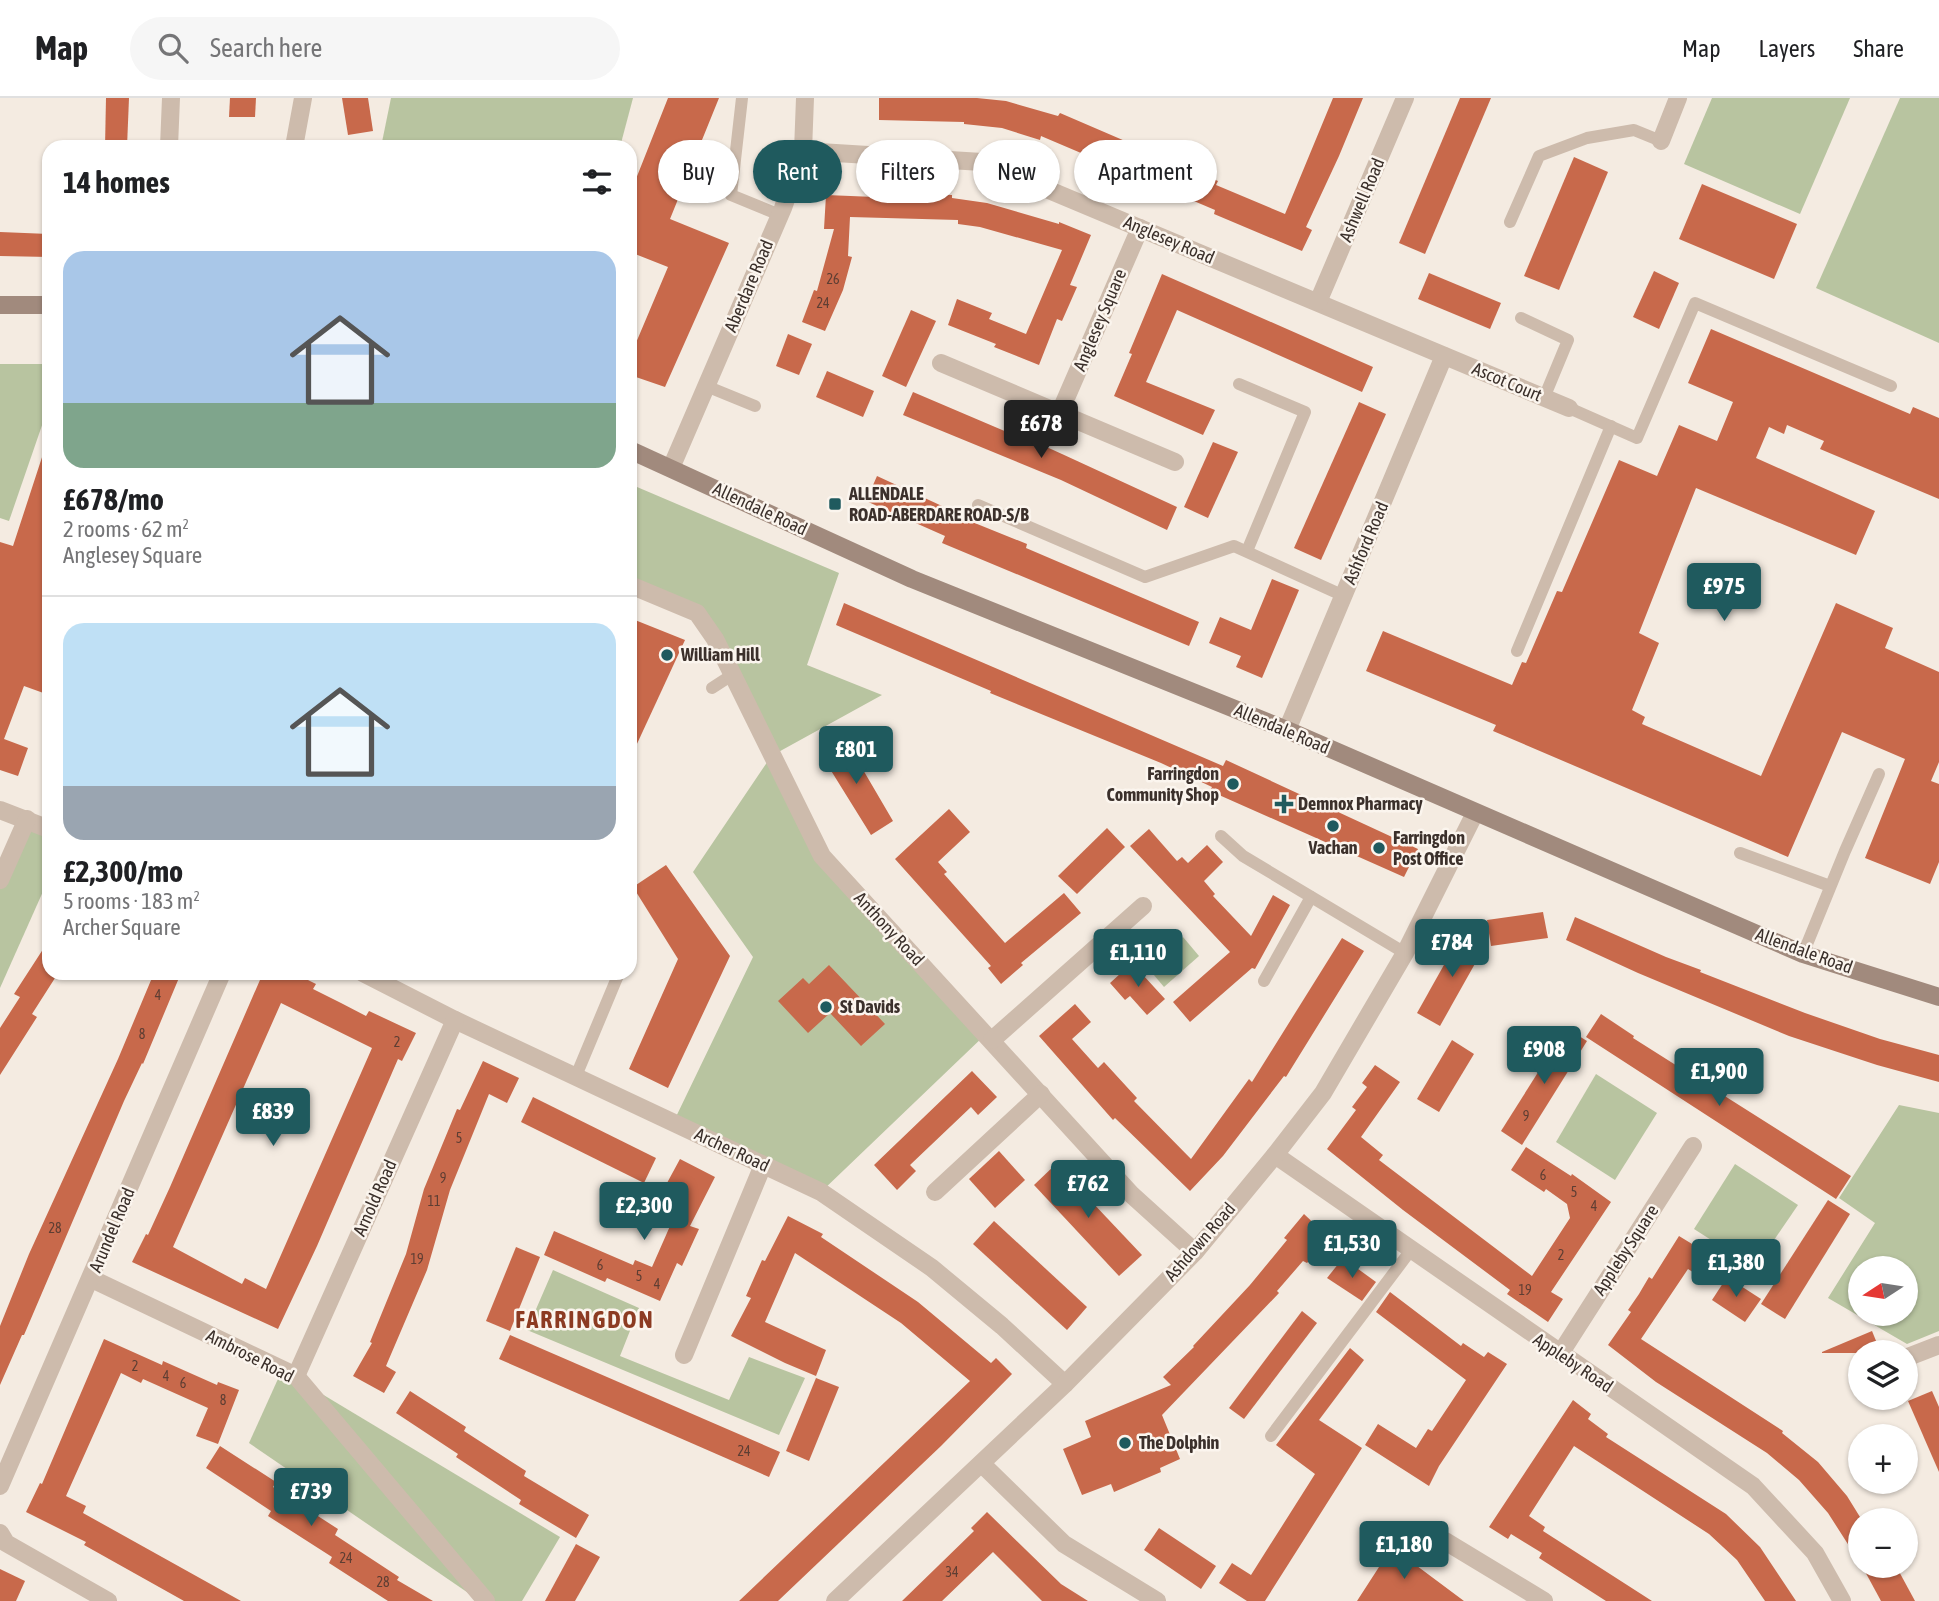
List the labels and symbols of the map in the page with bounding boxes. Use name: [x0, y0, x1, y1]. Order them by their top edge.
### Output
street label: Ashwell Road: [1334, 155, 1389, 245]
street label: Anglesey Road: [1121, 211, 1218, 268]
street label: Aberdare Road: [720, 237, 777, 335]
street label: Anglesey Square: [1069, 266, 1130, 374]
house number: 26: [826, 271, 840, 287]
house number: 24: [816, 295, 830, 311]
street label: Ascot Court: [1469, 358, 1545, 406]
pin: £678: [1000, 400, 1082, 460]
street label: Allendale Road: [710, 478, 811, 540]
place label: ALLENDALE ROAD-ABERDARE ROAD-S/B: [848, 483, 1029, 525]
marker: ALLENDALE ROAD-ABERDARE ROAD-S/B: [827, 496, 843, 512]
street label: Ashford Road: [1339, 498, 1392, 587]
pin: £975: [1683, 564, 1765, 623]
place label: William Hill: [680, 644, 760, 665]
marker: William Hill: [659, 647, 675, 663]
street label: Allendale Road: [1231, 699, 1333, 758]
pin: £801: [815, 726, 897, 786]
place label: Farringdon Community Shop: [1107, 763, 1219, 805]
marker: Farringdon Community Shop: [1225, 776, 1241, 792]
place label: Demnox Pharmacy: [1298, 793, 1423, 814]
marker: Demnox Pharmacy: [1276, 796, 1292, 812]
marker: Vachan: [1325, 818, 1341, 834]
place label: Farringdon Post Office: [1393, 827, 1465, 869]
place label: Vachan: [1307, 837, 1358, 858]
marker: Farringdon Post Office: [1371, 840, 1387, 856]
street label: Anthony Road: [850, 888, 929, 970]
pin: £784: [1411, 920, 1493, 979]
street label: Allendale Road: [1753, 923, 1855, 978]
pin: £1,110: [1081, 930, 1195, 989]
house number: 4: [155, 987, 162, 1003]
place label: St Davids: [840, 996, 901, 1017]
marker: St Davids: [818, 999, 834, 1015]
house number: 8: [139, 1026, 146, 1042]
pin: £908: [1503, 1026, 1585, 1086]
house number: 2: [394, 1034, 400, 1050]
pin: £1,900: [1662, 1048, 1776, 1108]
pin: £839: [232, 1088, 314, 1148]
house number: 9: [1523, 1108, 1529, 1124]
street label: Archer Road: [692, 1123, 773, 1176]
house number: 5: [456, 1130, 462, 1146]
street label: Arnold Road: [348, 1156, 401, 1239]
pin: £762: [1047, 1160, 1129, 1220]
house number: 6: [1540, 1167, 1547, 1183]
house number: 9: [440, 1170, 446, 1186]
pin: £2,300: [587, 1182, 701, 1242]
street label: Arundel Road: [84, 1184, 139, 1275]
house number: 5: [1571, 1184, 1577, 1200]
house number: 11: [427, 1193, 441, 1209]
street label: Ashdown Road: [1160, 1198, 1239, 1285]
house number: 4: [1591, 1198, 1598, 1214]
street label: Appleby Square: [1589, 1201, 1663, 1299]
house number: 28: [48, 1220, 62, 1236]
pin: £1,530: [1295, 1220, 1409, 1280]
pin: £1,380: [1679, 1240, 1793, 1299]
house number: 2: [1558, 1247, 1564, 1263]
house number: 19: [410, 1251, 424, 1267]
north arrow: [1848, 1256, 1918, 1326]
house number: 6: [597, 1257, 604, 1273]
house number: 5: [636, 1268, 642, 1284]
house number: 4: [654, 1276, 661, 1292]
house number: 19: [1518, 1282, 1532, 1298]
district label: FARRINGDON: [515, 1306, 655, 1333]
street label: Ambrose Road: [203, 1325, 298, 1387]
street label: Appleby Road: [1530, 1328, 1617, 1397]
house number: 2: [132, 1358, 138, 1374]
house number: 4: [163, 1368, 170, 1384]
house number: 6: [180, 1375, 187, 1391]
house number: 8: [220, 1392, 227, 1408]
place label: The Dolphin: [1139, 1432, 1220, 1453]
marker: The Dolphin: [1117, 1435, 1133, 1451]
house number: 24: [737, 1443, 751, 1459]
pin: £739: [270, 1468, 352, 1528]
pin: £1,180: [1347, 1522, 1461, 1581]
house number: 24: [339, 1550, 353, 1566]
house number: 34: [945, 1564, 959, 1580]
house number: 28: [376, 1574, 390, 1590]

